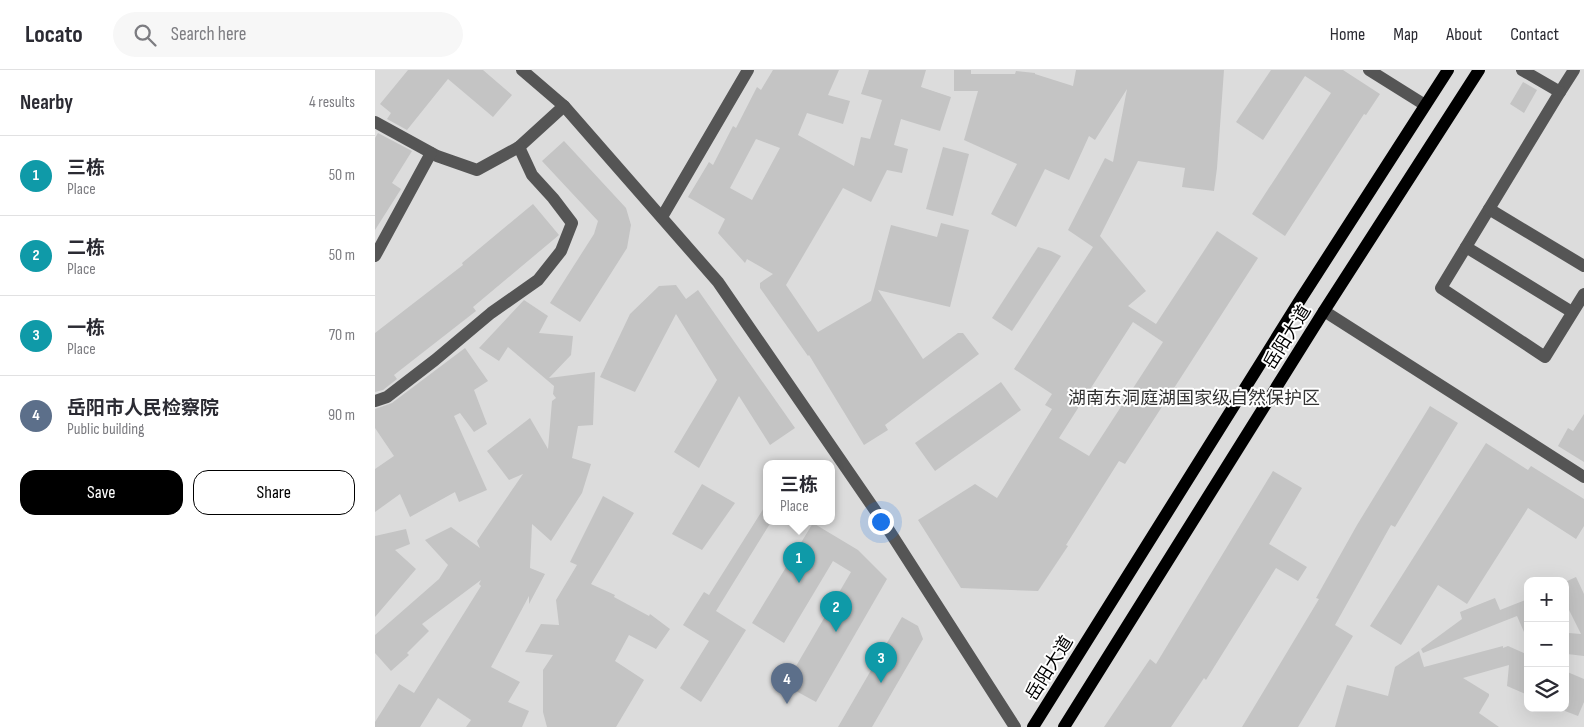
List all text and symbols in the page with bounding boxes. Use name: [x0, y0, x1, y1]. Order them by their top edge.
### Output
search box: [113, 12, 463, 57]
text: Locato: [25, 20, 83, 49]
icon: search: [131, 21, 159, 49]
text: Search here: [171, 23, 246, 46]
text: Home: [1330, 24, 1365, 45]
text: Map: [1393, 24, 1418, 45]
text: About: [1446, 24, 1482, 45]
text: Contact: [1510, 24, 1559, 45]
text: Nearby: [20, 90, 73, 115]
text: 4 results: [309, 93, 355, 112]
text: 三栋: [67, 157, 105, 180]
text: 1: [33, 166, 39, 185]
text: 50 m: [329, 166, 355, 185]
text: Place: [67, 180, 96, 199]
text: 二栋: [67, 237, 105, 260]
text: 2: [32, 246, 40, 265]
text: 50 m: [329, 246, 355, 265]
text: Place: [67, 260, 96, 279]
street label: 岳阳大道: [1259, 301, 1315, 373]
text: 一栋: [67, 317, 105, 340]
text: 3: [32, 326, 40, 345]
text: 70 m: [329, 326, 355, 345]
text: Place: [67, 340, 96, 359]
park label: 湖南东洞庭湖国家级自然保护区: [1068, 388, 1320, 409]
text: 岳阳市人民检察院: [67, 397, 219, 420]
text: 4: [32, 406, 40, 425]
text: 90 m: [328, 406, 355, 425]
text: Public building: [67, 420, 144, 439]
popup: [763, 460, 835, 525]
button: Save: [20, 470, 183, 515]
button: Share: [193, 470, 355, 515]
text: 三栋: [780, 474, 818, 497]
text: Place: [780, 497, 809, 516]
your location: [868, 509, 894, 535]
pin: 1: [783, 542, 815, 583]
map controls: [1524, 577, 1569, 712]
button: +: [1524, 577, 1569, 622]
pin: 2: [820, 591, 852, 632]
button: −: [1524, 622, 1569, 667]
street label: 岳阳大道: [1021, 632, 1077, 704]
pin: 3: [865, 642, 897, 683]
pin: 4: [771, 663, 803, 704]
button: layers: [1524, 667, 1569, 712]

